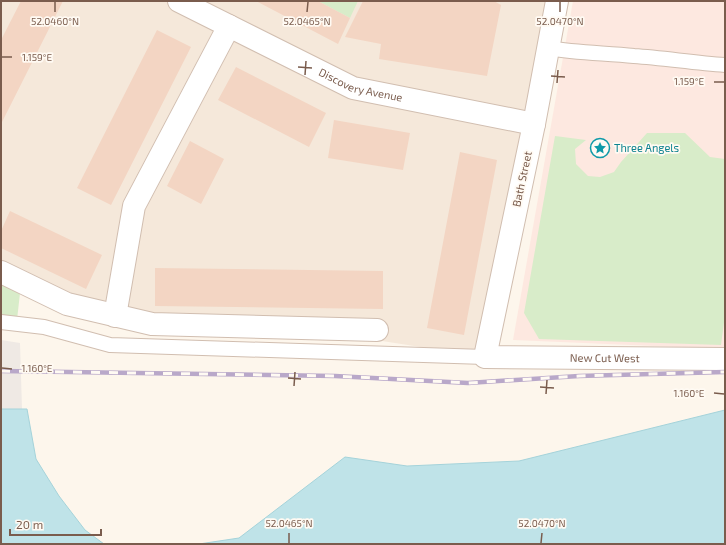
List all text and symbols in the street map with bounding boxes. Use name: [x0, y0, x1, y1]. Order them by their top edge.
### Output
text: 52.0460°N: [31, 15, 79, 27]
text: 52.0465°N: [283, 15, 331, 27]
text: 52.0470°N: [536, 15, 584, 27]
text: 1.159°E: [22, 51, 52, 63]
street label: Discovery Avenue: [317, 65, 404, 104]
text: 1.159°E: [674, 75, 704, 87]
place icon: Three Angels: [589, 137, 611, 159]
place label: Three Angels: [614, 141, 680, 154]
street label: Bath Street: [509, 150, 534, 208]
street label: New Cut West: [570, 351, 640, 364]
text: 1.160°E: [22, 362, 53, 374]
text: 1.160°E: [674, 387, 705, 399]
scale bar: [10, 511, 101, 537]
text: 20 m: [16, 517, 43, 531]
text: 52.0465°N: [265, 517, 313, 529]
text: 52.0470°N: [518, 517, 566, 529]

